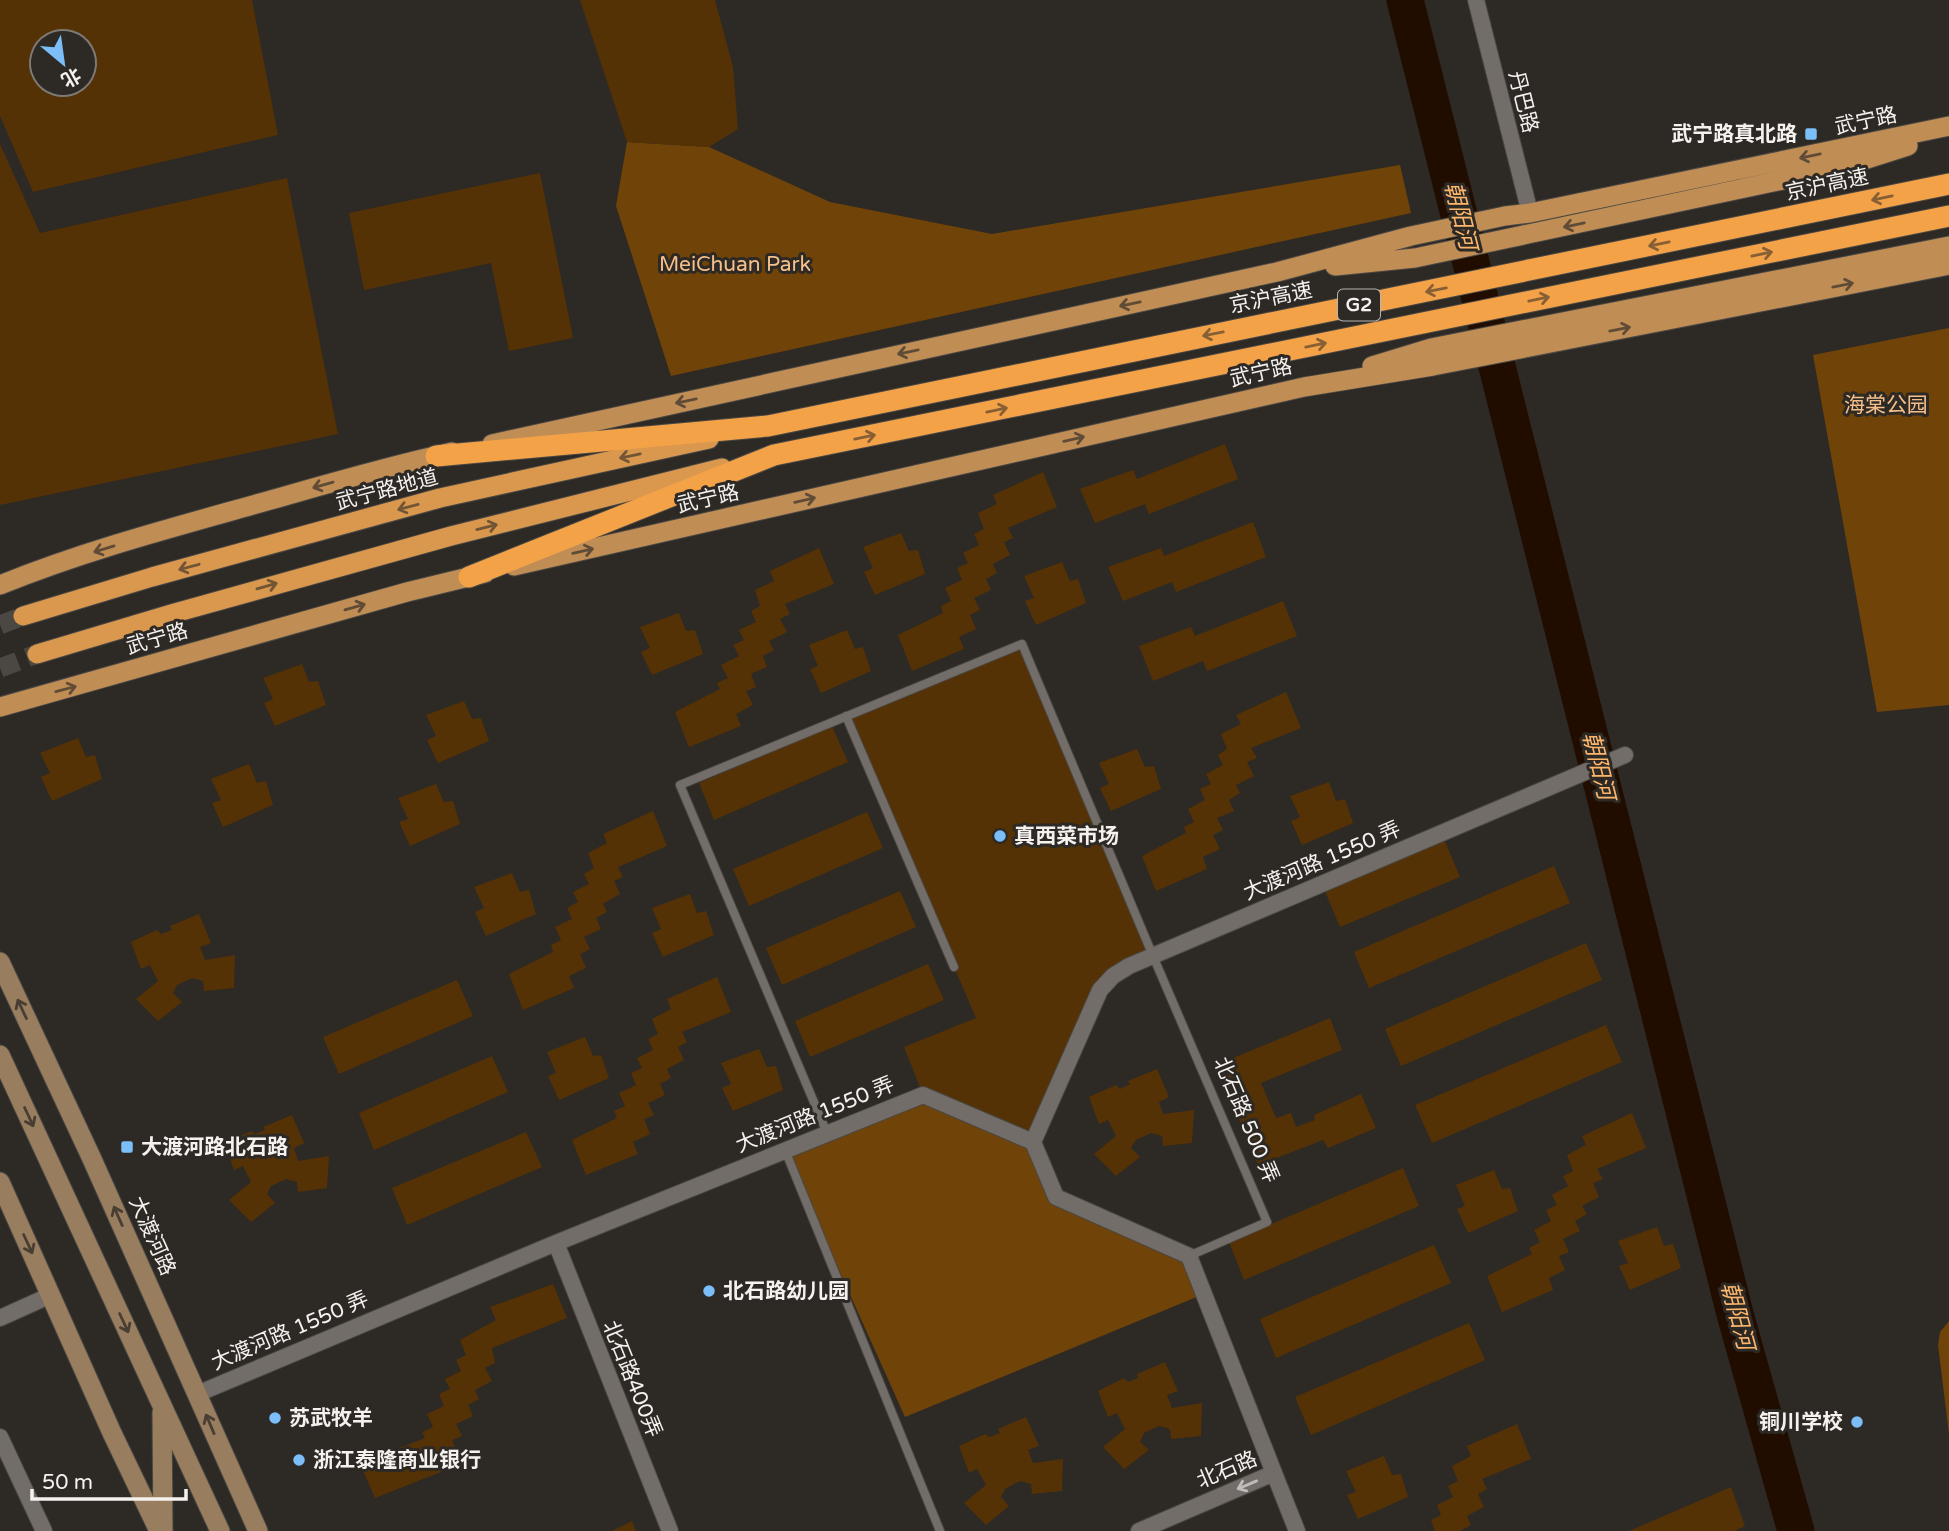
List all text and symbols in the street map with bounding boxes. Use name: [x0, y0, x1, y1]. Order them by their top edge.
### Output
north arrow: [28, 28, 98, 98]
text: 北: [57, 63, 84, 91]
street label: 丹巴路: [1503, 68, 1543, 136]
street label: 武宁路: [1833, 102, 1899, 140]
place label: 武宁路真北路: [1671, 122, 1797, 147]
marker: 武宁路真北路: [1803, 126, 1819, 142]
one-way arrow: [1799, 149, 1822, 163]
street label: 京沪高速: [1783, 164, 1871, 206]
water label: 朝阳河: [1438, 179, 1483, 257]
one-way arrow: [1871, 192, 1894, 206]
one-way arrow: [1563, 218, 1586, 232]
one-way arrow: [1648, 238, 1671, 252]
one-way arrow: [1750, 246, 1773, 260]
park label: MeiChuan Park: [659, 252, 811, 277]
street label: 京沪高速: [1227, 278, 1315, 318]
one-way arrow: [1831, 278, 1854, 292]
one-way arrow: [1425, 283, 1448, 297]
road number: G2: [1338, 290, 1380, 320]
one-way arrow: [1527, 292, 1550, 306]
one-way arrow: [1119, 297, 1142, 311]
one-way arrow: [1608, 322, 1631, 336]
one-way arrow: [1202, 328, 1225, 342]
one-way arrow: [1304, 337, 1327, 351]
one-way arrow: [897, 346, 920, 360]
street label: 武宁路: [1227, 354, 1295, 392]
park label: 海棠公园: [1844, 393, 1928, 418]
one-way arrow: [675, 395, 698, 408]
one-way arrow: [985, 403, 1008, 416]
one-way arrow: [853, 429, 876, 443]
one-way arrow: [1063, 432, 1085, 445]
one-way arrow: [619, 450, 642, 464]
street label: 武宁路地道: [333, 464, 441, 516]
one-way arrow: [312, 480, 334, 493]
street label: 武宁路: [674, 480, 742, 518]
one-way arrow: [793, 493, 816, 506]
one-way arrow: [397, 501, 420, 514]
one-way arrow: [475, 520, 498, 533]
one-way arrow: [571, 543, 594, 557]
one-way arrow: [94, 544, 116, 556]
one-way arrow: [178, 561, 201, 574]
one-way arrow: [256, 579, 278, 592]
one-way arrow: [344, 599, 366, 612]
street label: 武宁路: [123, 618, 191, 660]
one-way arrow: [54, 682, 77, 695]
water label: 朝阳河: [1576, 729, 1621, 807]
street label: 大渡河路 1550 弄: [1239, 817, 1405, 905]
place label: 真西菜市场: [1014, 824, 1119, 849]
marker: 真西菜市场: [992, 828, 1008, 844]
one-way arrow: [15, 999, 29, 1020]
street label: 北石路 500 弄: [1208, 1053, 1284, 1187]
street label: 大渡河路 1550 弄: [732, 1072, 898, 1158]
one-way arrow: [23, 1106, 36, 1127]
place label: 大渡河路北石路: [141, 1135, 288, 1160]
marker: 大渡河路北石路: [119, 1139, 135, 1155]
street label: 大渡河路: [123, 1193, 181, 1279]
one-way arrow: [111, 1206, 124, 1227]
one-way arrow: [22, 1233, 35, 1254]
place label: 北石路幼儿园: [723, 1279, 849, 1304]
water label: 朝阳河: [1715, 1279, 1760, 1357]
marker: 北石路幼儿园: [701, 1283, 717, 1299]
street label: 大渡河路 1550 弄: [207, 1287, 373, 1375]
one-way arrow: [118, 1312, 131, 1333]
street label: 北石路400弄: [597, 1317, 667, 1441]
place label: 苏武牧羊: [289, 1406, 373, 1431]
marker: 苏武牧羊: [267, 1410, 283, 1426]
place label: 铜川学校: [1759, 1410, 1843, 1435]
one-way arrow: [203, 1414, 216, 1435]
marker: 铜川学校: [1849, 1414, 1865, 1430]
street label: 北石路: [1193, 1446, 1261, 1494]
place label: 浙江泰隆商业银行: [313, 1448, 481, 1473]
marker: 浙江泰隆商业银行: [291, 1452, 307, 1468]
scale bar: [32, 1458, 186, 1502]
text: 50 m: [42, 1470, 93, 1495]
one-way arrow: [1237, 1479, 1258, 1492]

